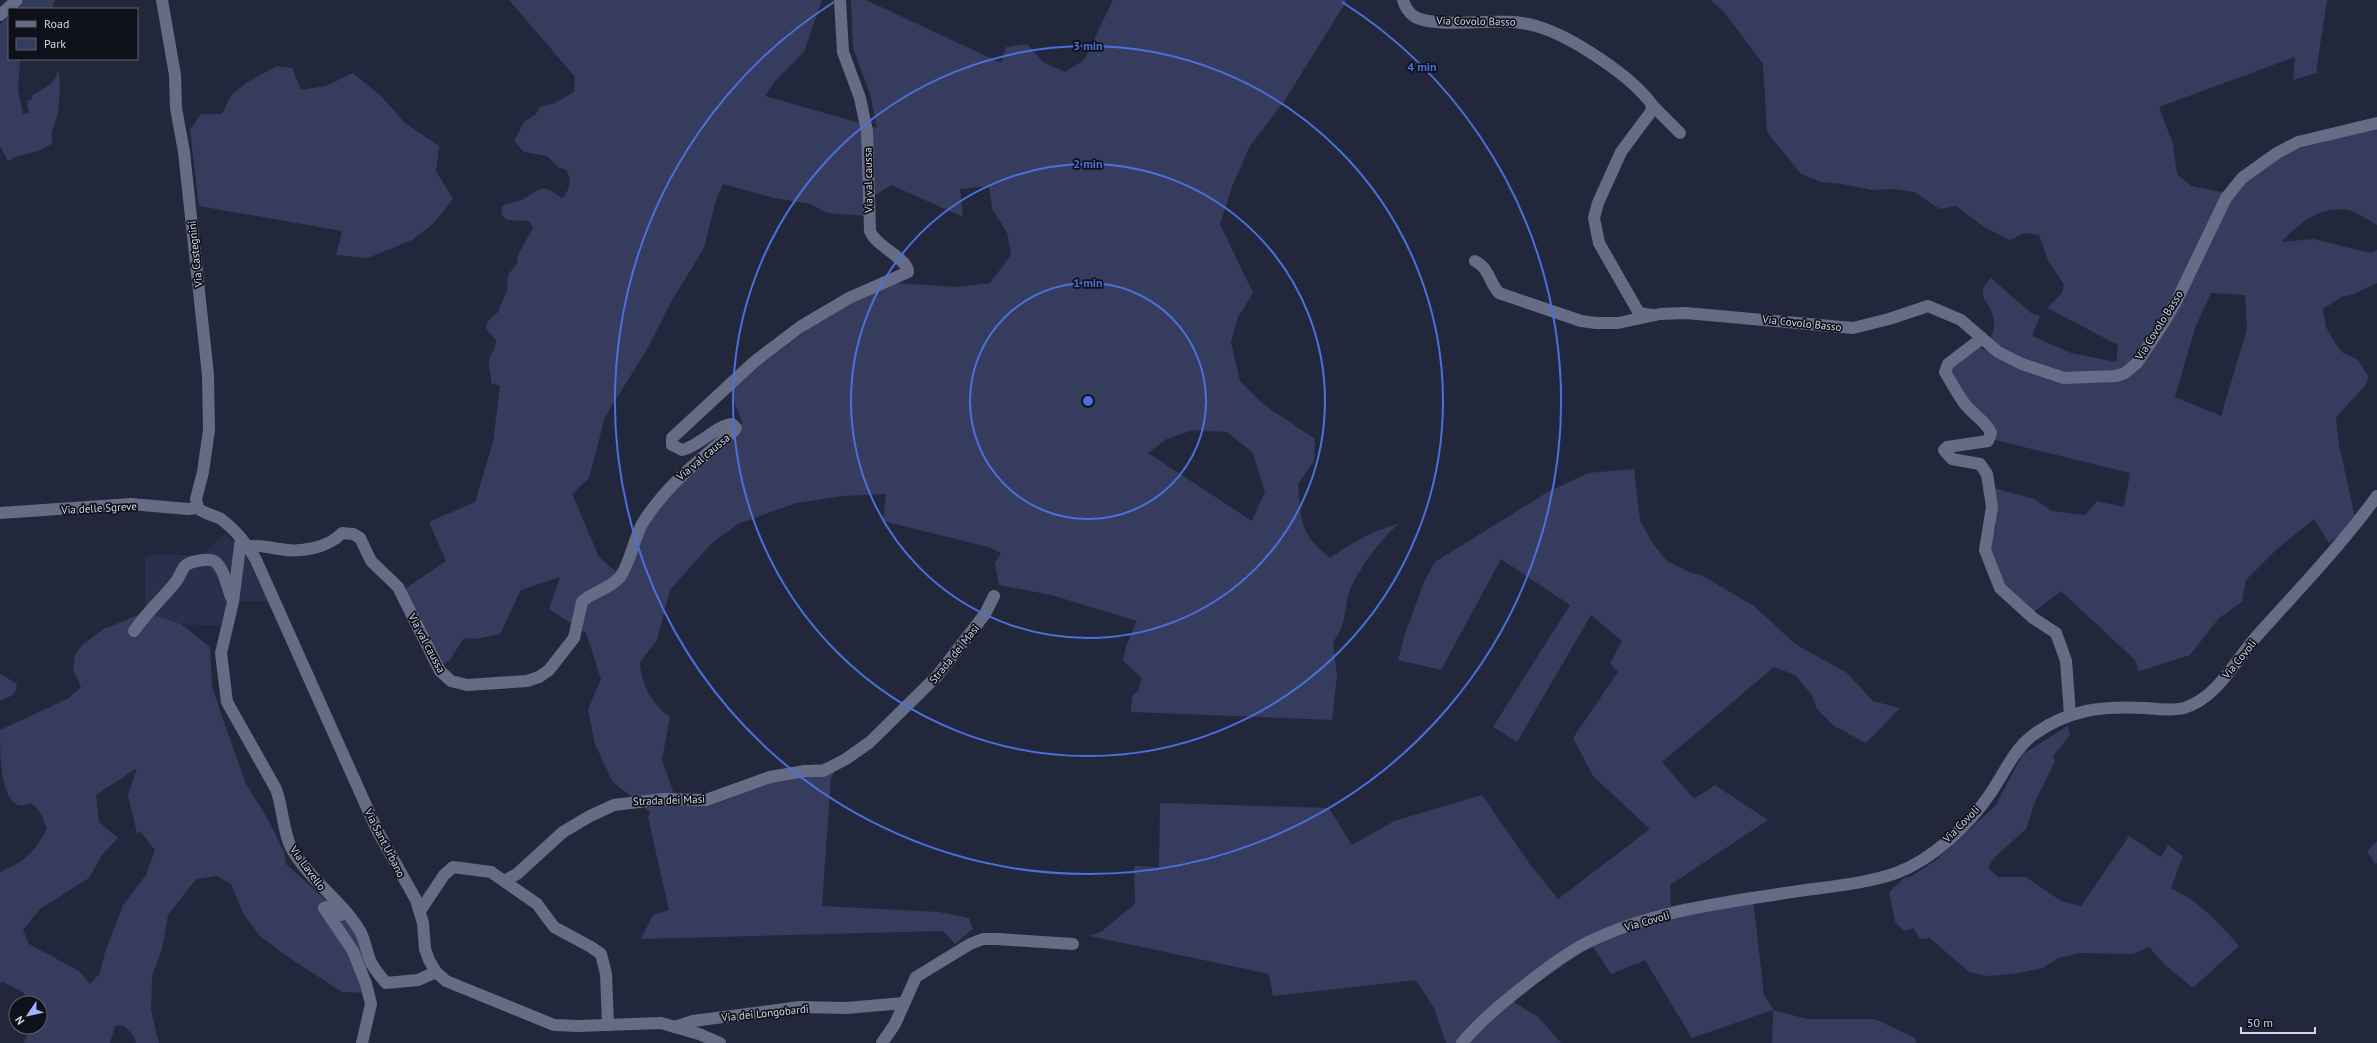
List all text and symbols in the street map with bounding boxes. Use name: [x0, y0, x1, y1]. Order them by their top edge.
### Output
legend: [8, 8, 138, 60]
street label: Via Covolo Basso: [1435, 13, 1516, 29]
text: Road: [44, 16, 69, 31]
text: Park: [44, 36, 66, 51]
text: 3 min: [1073, 38, 1103, 53]
text: 4 min: [1407, 59, 1437, 74]
street label: Via val caussa: [860, 147, 876, 214]
text: 2 min: [1073, 156, 1103, 171]
street label: Via Castegnini: [185, 220, 206, 289]
text: 1 min: [1073, 275, 1103, 290]
street label: Via Covolo Basso: [2131, 288, 2186, 363]
street label: Via Covolo Basso: [1761, 312, 1842, 334]
centre of rings: [1081, 394, 1095, 408]
street label: Via val caussa: [673, 431, 733, 484]
street label: Via delle Sgreve: [60, 499, 138, 517]
street label: Via val caussa: [405, 610, 449, 675]
street label: Strada dei Masi: [926, 622, 982, 686]
street label: Via Covoli: [2218, 636, 2259, 682]
street label: Strada dei Masi: [633, 792, 705, 808]
street label: Via Covoli: [1939, 803, 1982, 846]
street label: Via Sant'Urbano: [361, 805, 408, 880]
street label: Via Lavello: [287, 842, 329, 893]
street label: Via Covoli: [1622, 908, 1671, 934]
north arrow: [8, 995, 48, 1035]
street label: Via dei Longobardi: [720, 1001, 809, 1025]
scale bar: [2241, 1009, 2315, 1035]
text: N: [12, 1014, 28, 1028]
text: 50 m: [2247, 1015, 2273, 1030]

